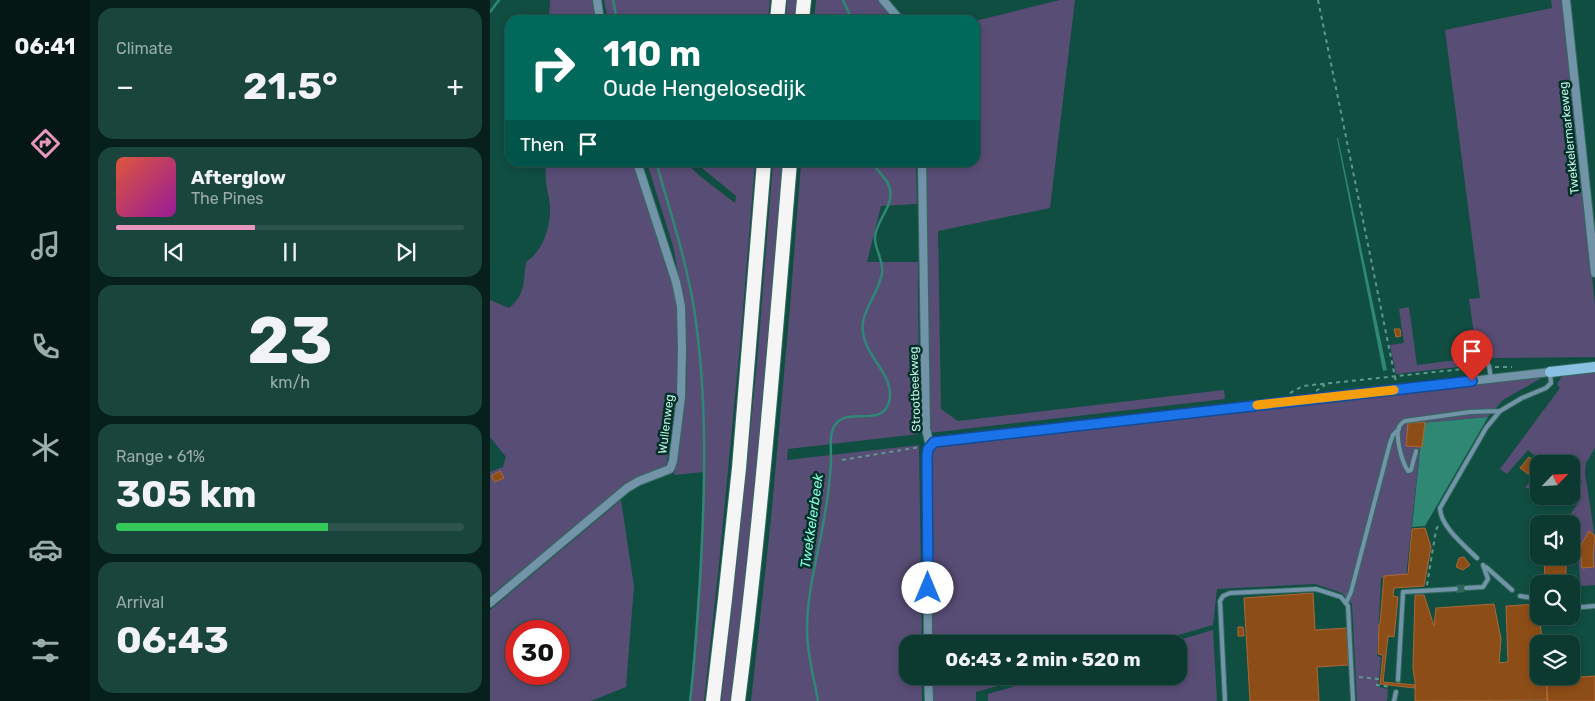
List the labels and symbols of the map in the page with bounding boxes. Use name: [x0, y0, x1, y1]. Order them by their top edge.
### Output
street label: Twekkelermarkeweg: [1556, 81, 1582, 195]
pin: [1451, 330, 1493, 381]
street label: Strootbeekweg: [907, 346, 923, 432]
street label: Wullenweg: [655, 393, 677, 455]
north arrow: [1530, 455, 1580, 505]
water label: Twekkelerbeek: [797, 472, 827, 570]
position arrow: [901, 561, 953, 613]
speed limit sign: 30: [505, 620, 570, 685]

